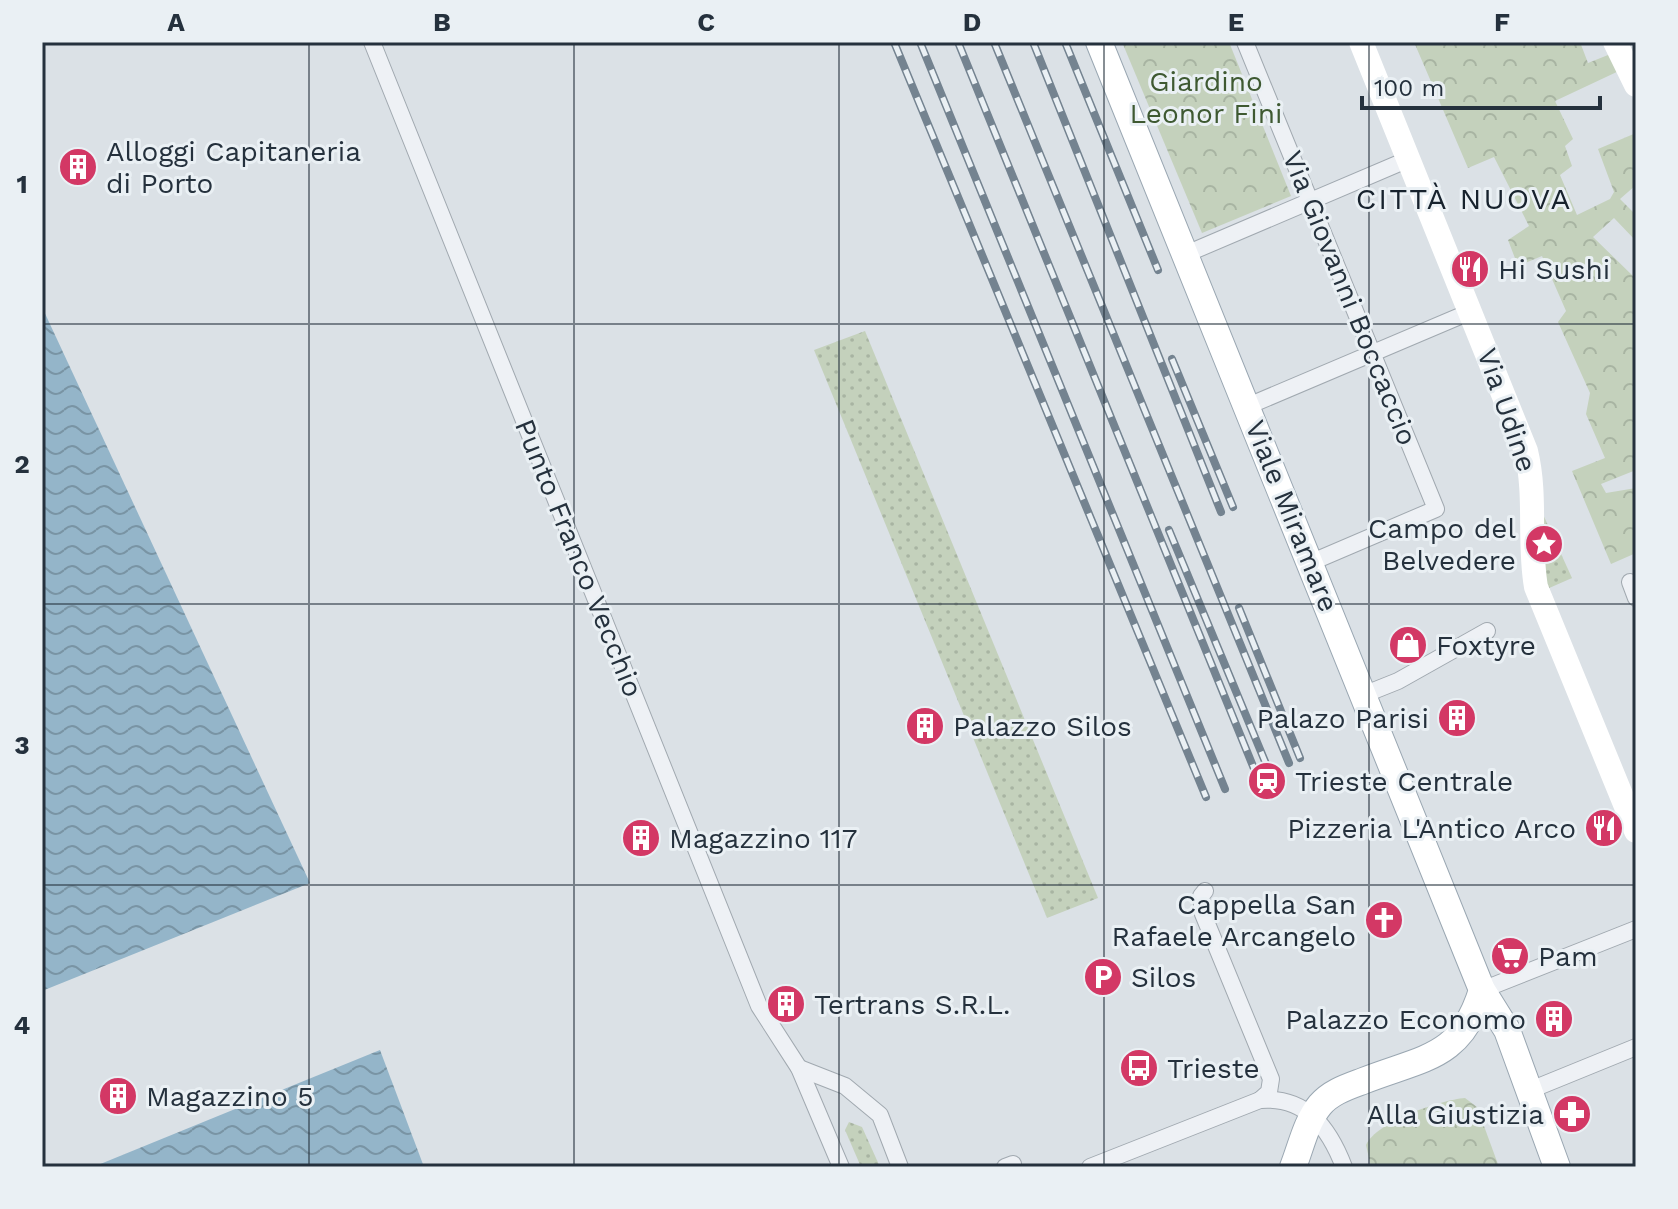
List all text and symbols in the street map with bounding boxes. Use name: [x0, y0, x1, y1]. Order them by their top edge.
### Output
text: A: [167, 7, 185, 37]
text: B: [433, 7, 451, 37]
text: C: [697, 7, 715, 37]
text: D: [963, 7, 981, 37]
text: E: [1228, 7, 1244, 37]
text: F: [1494, 7, 1510, 37]
scale bar: [1362, 60, 1600, 110]
park label: Giardino Leonor Fini: [1129, 65, 1283, 130]
text: 100 m: [1374, 74, 1444, 102]
place label: Alloggi Capitaneria di Porto: [106, 135, 361, 200]
building icon: Alloggi Capitaneria di Porto: [57, 146, 99, 188]
street label: Via Giovanni Boccaccio: [1276, 146, 1424, 450]
text: 1: [16, 169, 28, 199]
district label: CITTÀ NUOVA: [1356, 181, 1572, 216]
restaurant icon: Hi Sushi: [1449, 248, 1491, 290]
place label: Hi Sushi: [1498, 253, 1610, 286]
street label: Via Udine: [1470, 344, 1544, 476]
street label: Punto Franco Vecchio: [508, 414, 650, 702]
street label: Viale Miramare: [1239, 415, 1345, 617]
text: 2: [14, 449, 30, 479]
place label: Campo del Belvedere: [1368, 512, 1516, 577]
place icon: Campo del Belvedere: [1523, 523, 1565, 565]
shop icon: Foxtyre: [1387, 624, 1429, 666]
place label: Foxtyre: [1436, 629, 1536, 662]
building icon: Palazo Parisi: [1436, 697, 1478, 739]
place label: Palazo Parisi: [1257, 702, 1429, 735]
building icon: Palazzo Silos: [904, 705, 946, 747]
place label: Palazzo Silos: [953, 710, 1132, 743]
text: 3: [14, 730, 30, 760]
station icon: Trieste Centrale: [1246, 760, 1288, 802]
place label: Trieste Centrale: [1295, 765, 1513, 798]
restaurant icon: Pizzeria L'Antico Arco: [1583, 807, 1625, 849]
place label: Pizzeria L'Antico Arco: [1287, 812, 1576, 845]
building icon: Magazzino 117: [620, 817, 662, 859]
place label: Magazzino 117: [669, 822, 857, 855]
place label: Cappella San Rafaele Arcangelo: [1112, 888, 1356, 953]
church icon: Cappella San Rafaele Arcangelo: [1363, 899, 1405, 941]
supermarket icon: Pam: [1489, 935, 1531, 977]
place label: Pam: [1538, 940, 1598, 973]
parking icon: Silos: [1082, 956, 1124, 998]
place label: Silos: [1131, 961, 1196, 994]
building icon: Tertrans S.R.L.: [765, 983, 807, 1025]
place label: Tertrans S.R.L.: [814, 988, 1010, 1021]
building icon: Palazzo Economo: [1533, 998, 1575, 1040]
place label: Palazzo Economo: [1285, 1003, 1526, 1036]
text: 4: [14, 1010, 31, 1040]
bus stop icon: Trieste: [1118, 1047, 1160, 1089]
place label: Trieste: [1167, 1052, 1260, 1085]
building icon: Magazzino 5: [97, 1075, 139, 1117]
place label: Magazzino 5: [146, 1080, 314, 1113]
pharmacy icon: Alla Giustizia: [1551, 1093, 1593, 1135]
place label: Alla Giustizia: [1366, 1098, 1544, 1131]

